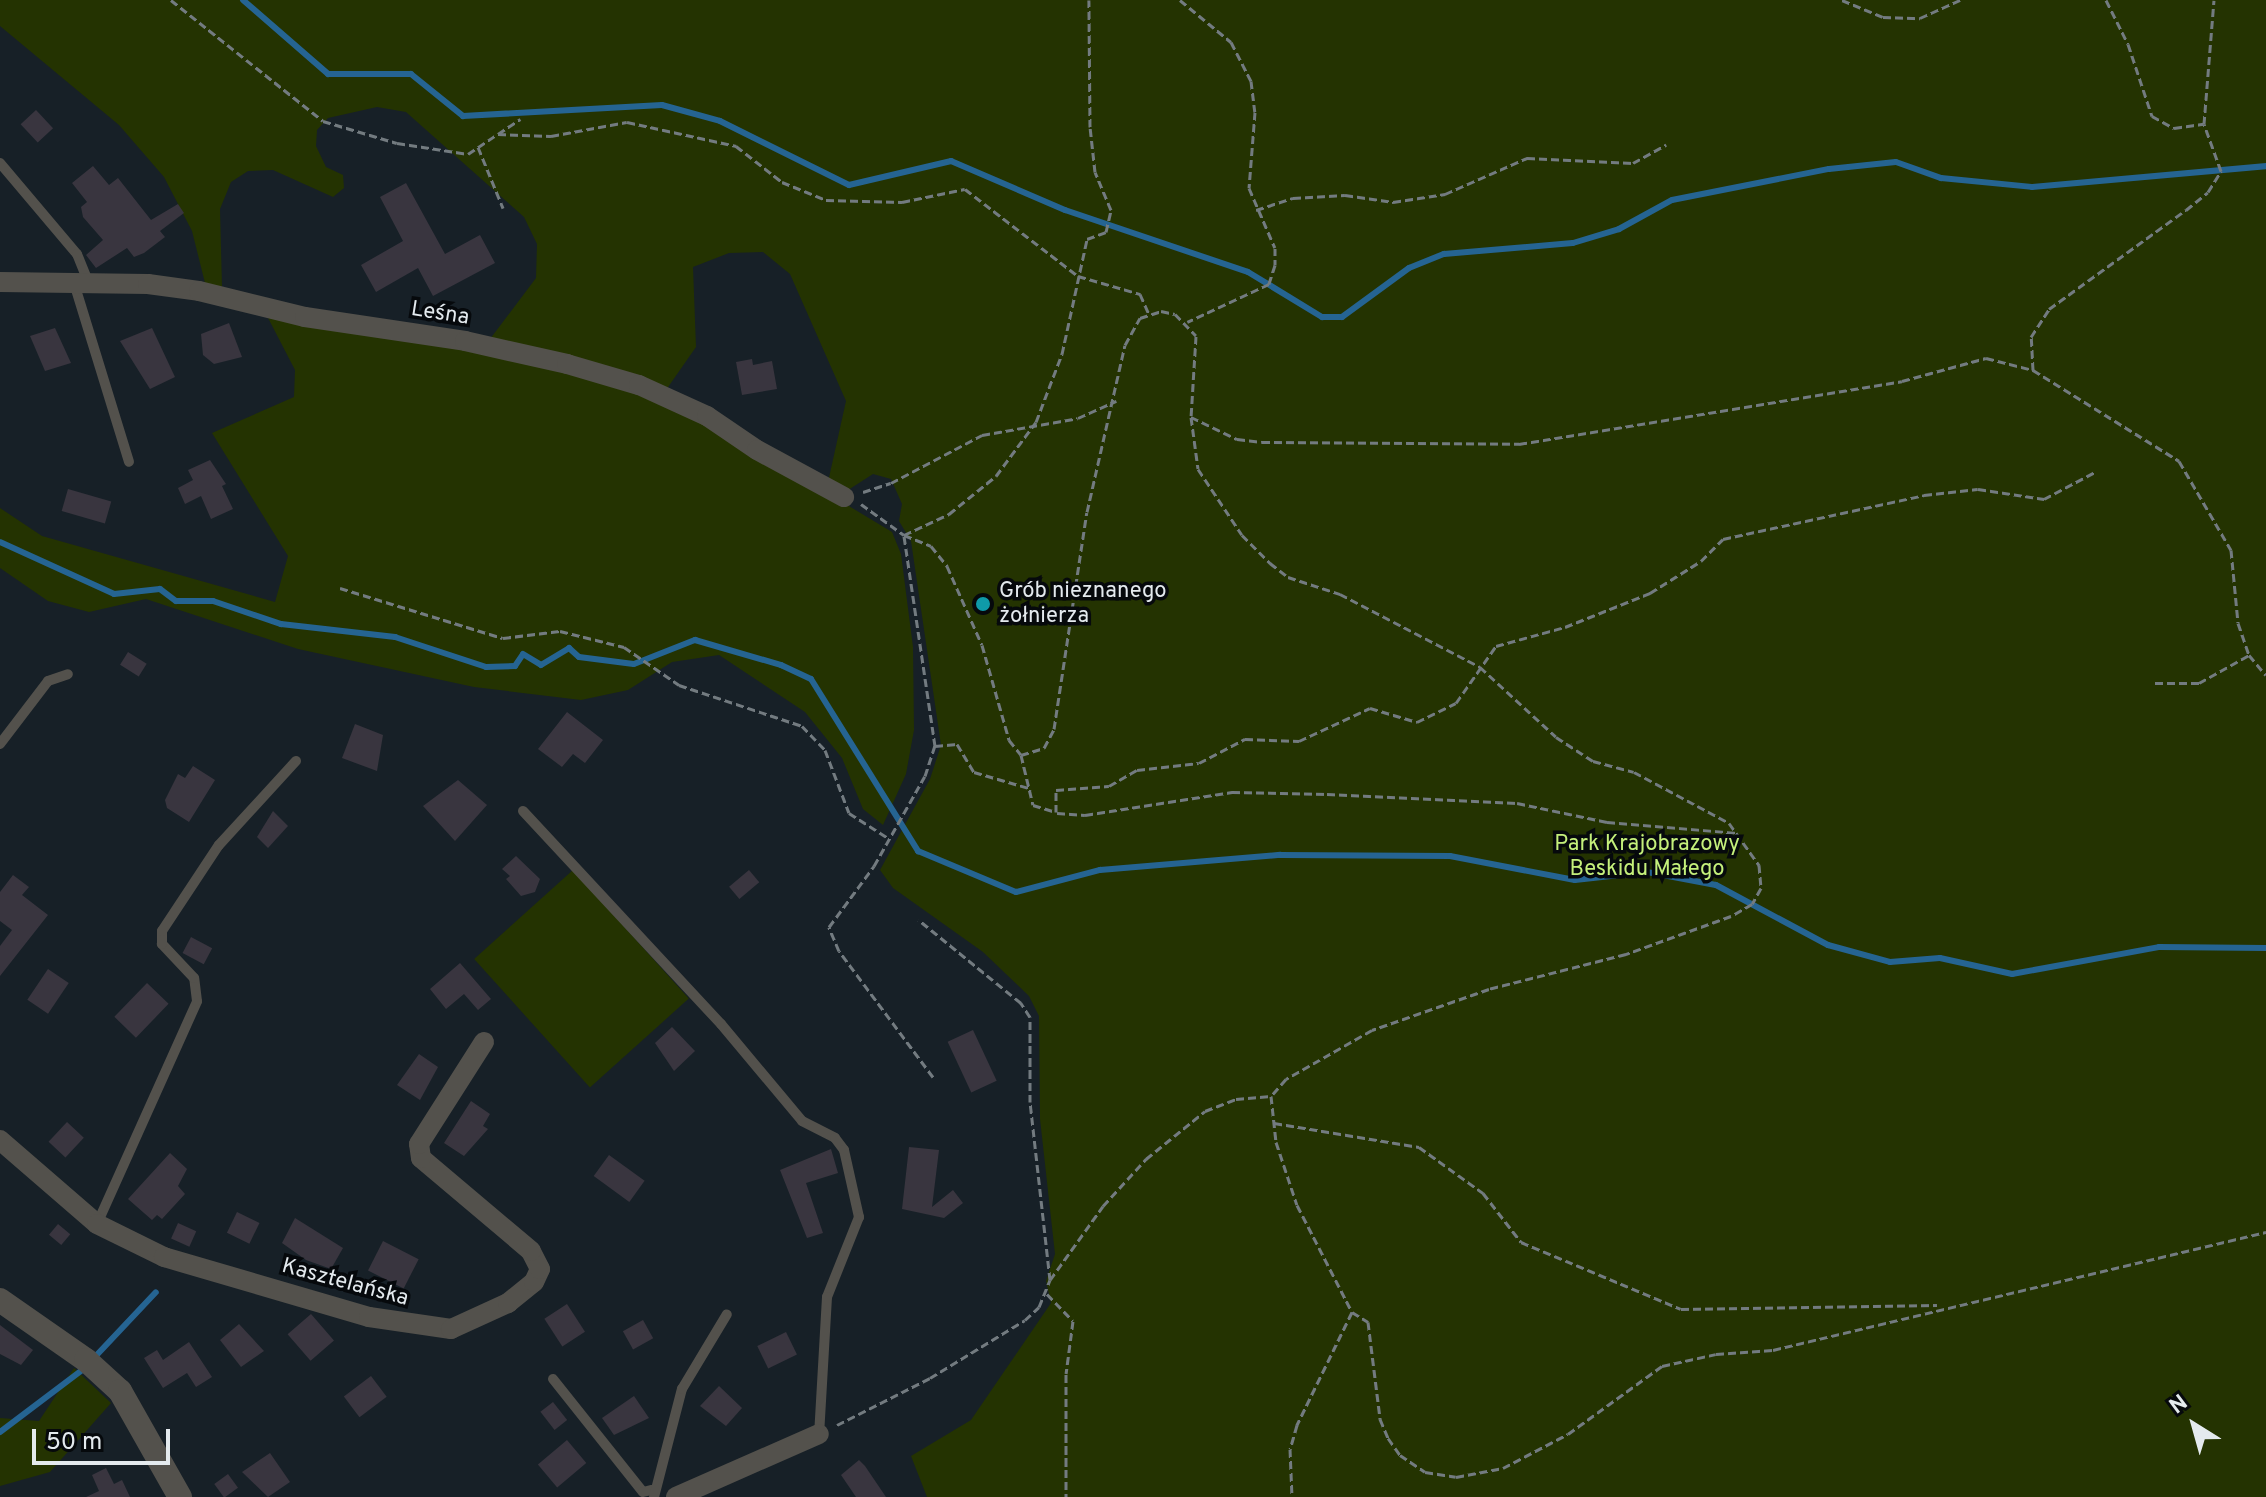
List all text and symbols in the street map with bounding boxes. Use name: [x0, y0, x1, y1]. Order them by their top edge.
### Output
street label: Leśna: [409, 296, 471, 332]
place label: Grób nieznanego żołnierza: [999, 578, 1167, 630]
marker: Grób nieznanego żołnierza: [974, 595, 992, 613]
park label: Park Krajobrazowy Beskidu Małego: [1554, 831, 1740, 882]
street label: Kasztelańska: [279, 1253, 411, 1313]
north arrow: [2154, 1385, 2234, 1465]
text: N: [2165, 1390, 2194, 1421]
scale bar: [36, 1413, 174, 1463]
text: 50 m: [46, 1428, 102, 1458]

